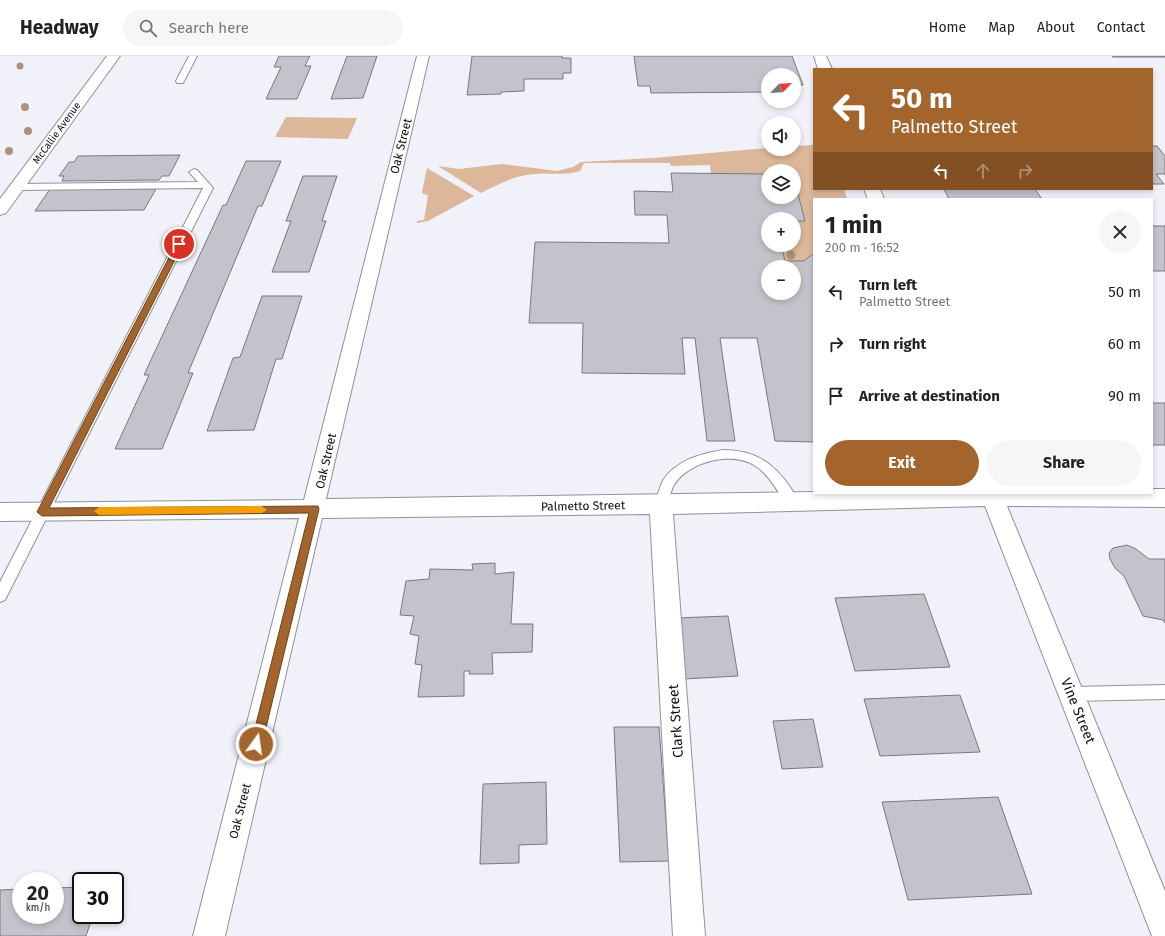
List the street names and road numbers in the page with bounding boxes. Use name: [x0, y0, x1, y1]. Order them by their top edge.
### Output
street label: McCallie Avenue: [31, 100, 83, 166]
street label: Oak Street: [387, 116, 415, 175]
street label: Oak Street: [313, 431, 339, 490]
street label: Palmetto Street: [541, 498, 626, 514]
street label: Vine Street: [1057, 676, 1099, 747]
street label: Clark Street: [665, 683, 687, 758]
street label: Oak Street: [226, 781, 254, 840]

